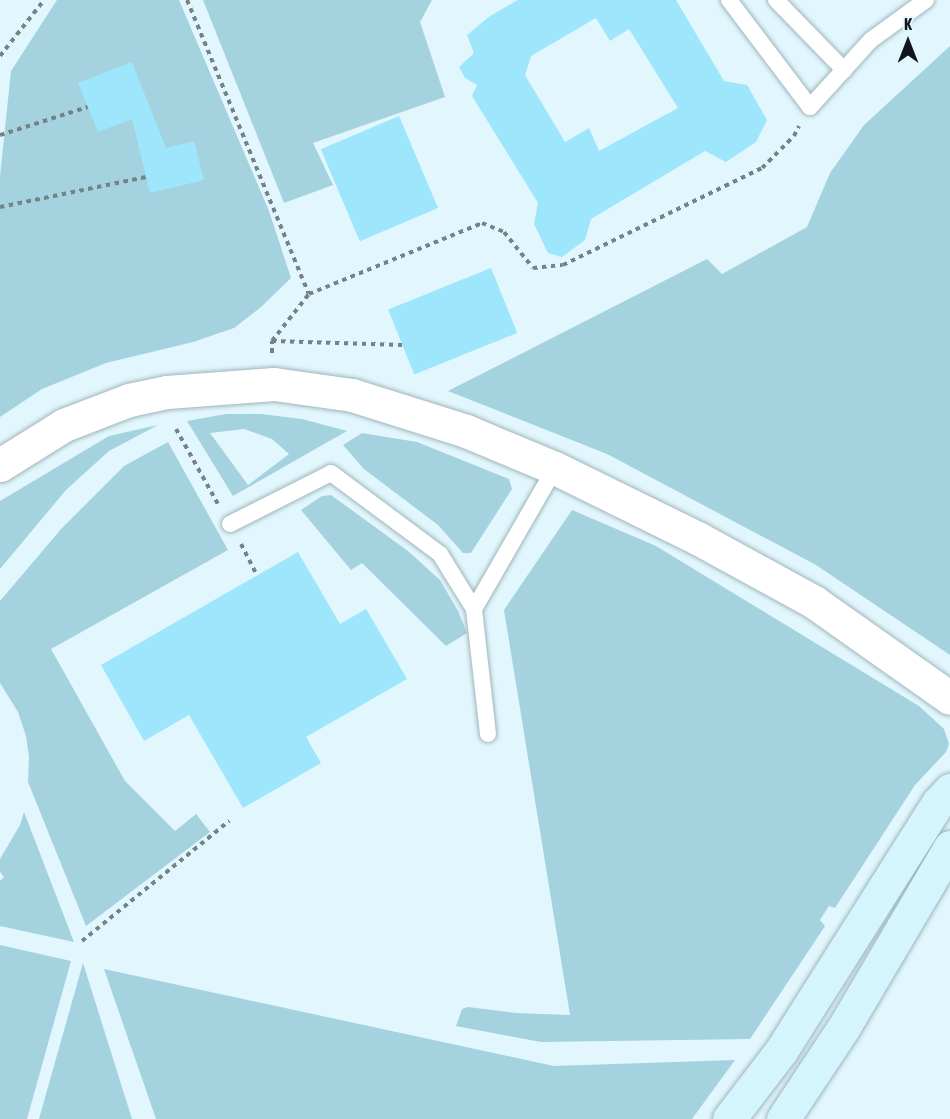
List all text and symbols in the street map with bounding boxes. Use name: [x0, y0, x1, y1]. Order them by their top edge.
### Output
north arrow: [878, 12, 938, 72]
text: K: [904, 15, 912, 33]

